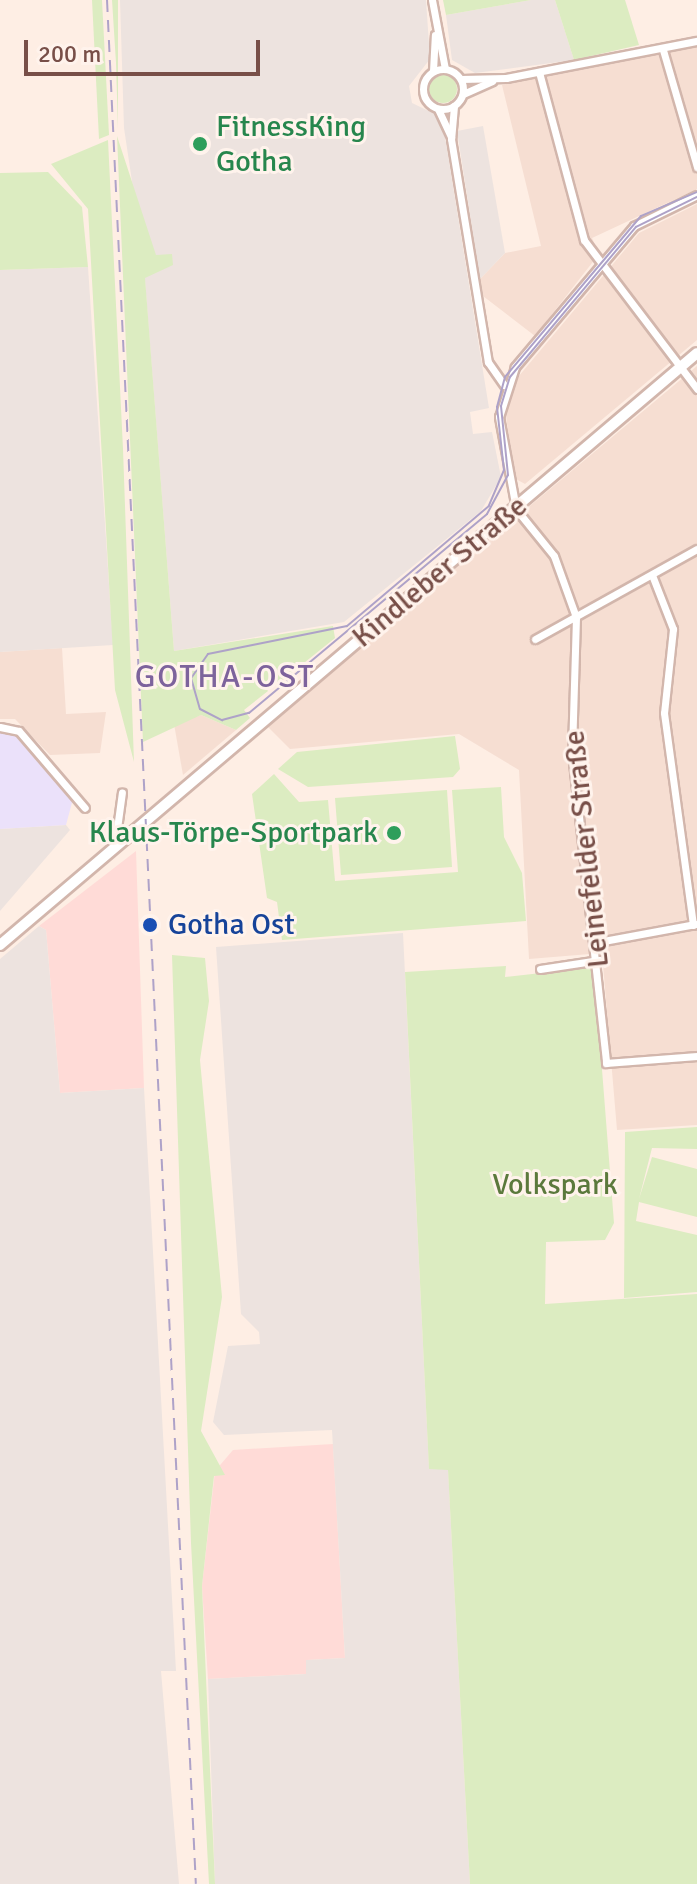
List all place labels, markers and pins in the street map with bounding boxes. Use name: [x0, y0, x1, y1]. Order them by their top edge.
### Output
place label: FitnessKing Gotha: [216, 109, 366, 180]
marker: FitnessKing Gotha: [191, 135, 209, 153]
place label: Klaus-Törpe-Sportpark: [89, 815, 378, 851]
marker: Klaus-Törpe-Sportpark: [385, 824, 403, 842]
place label: Gotha Ost: [168, 907, 295, 943]
marker: Gotha Ost: [139, 914, 161, 936]

